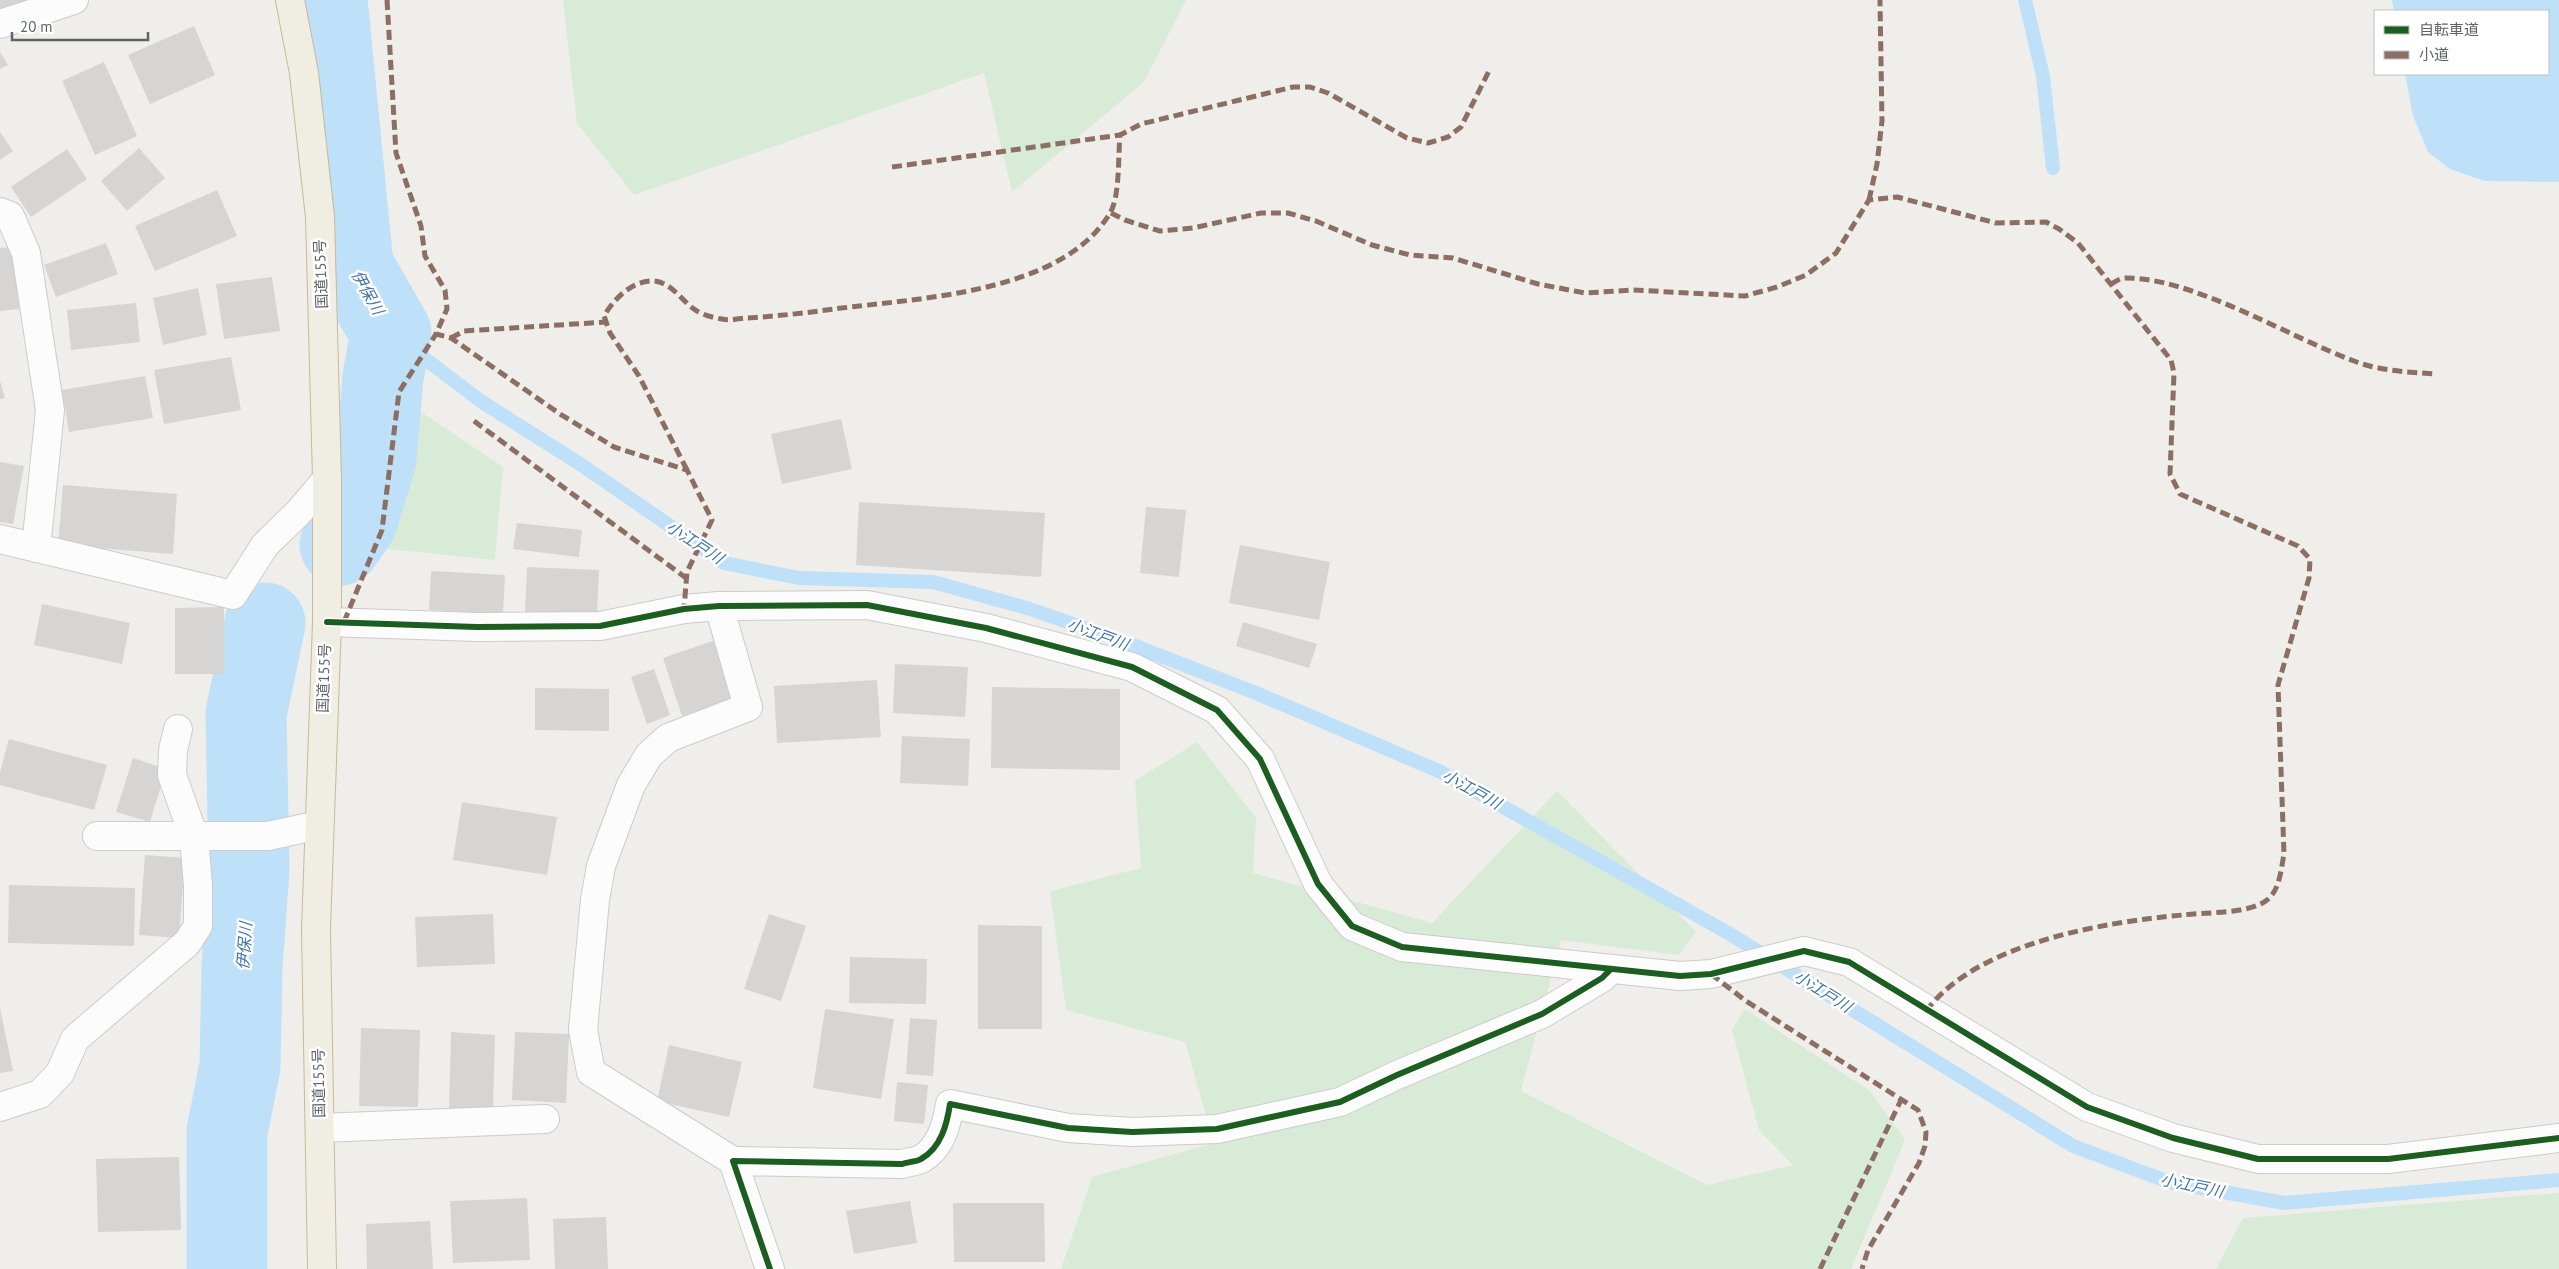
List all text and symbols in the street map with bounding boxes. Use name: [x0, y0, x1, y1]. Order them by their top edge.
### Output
scale bar: [12, 10, 149, 42]
legend: [2374, 10, 2549, 75]
text: 20 m: [20, 17, 53, 36]
text: 自転車道: [2419, 20, 2479, 39]
text: 小道: [2419, 45, 2449, 64]
street label: 国道155号: [310, 239, 331, 309]
water label: 伊保川: [348, 266, 389, 320]
water label: 小江戸川: [663, 516, 729, 569]
water label: 小江戸川: [1065, 614, 1133, 655]
street label: 国道155号: [313, 643, 334, 713]
water label: 小江戸川: [1439, 765, 1507, 814]
water label: 伊保川: [232, 919, 256, 971]
water label: 小江戸川: [1791, 966, 1857, 1017]
street label: 国道155号: [308, 1048, 329, 1118]
water label: 小江戸川: [2159, 1169, 2227, 1202]

